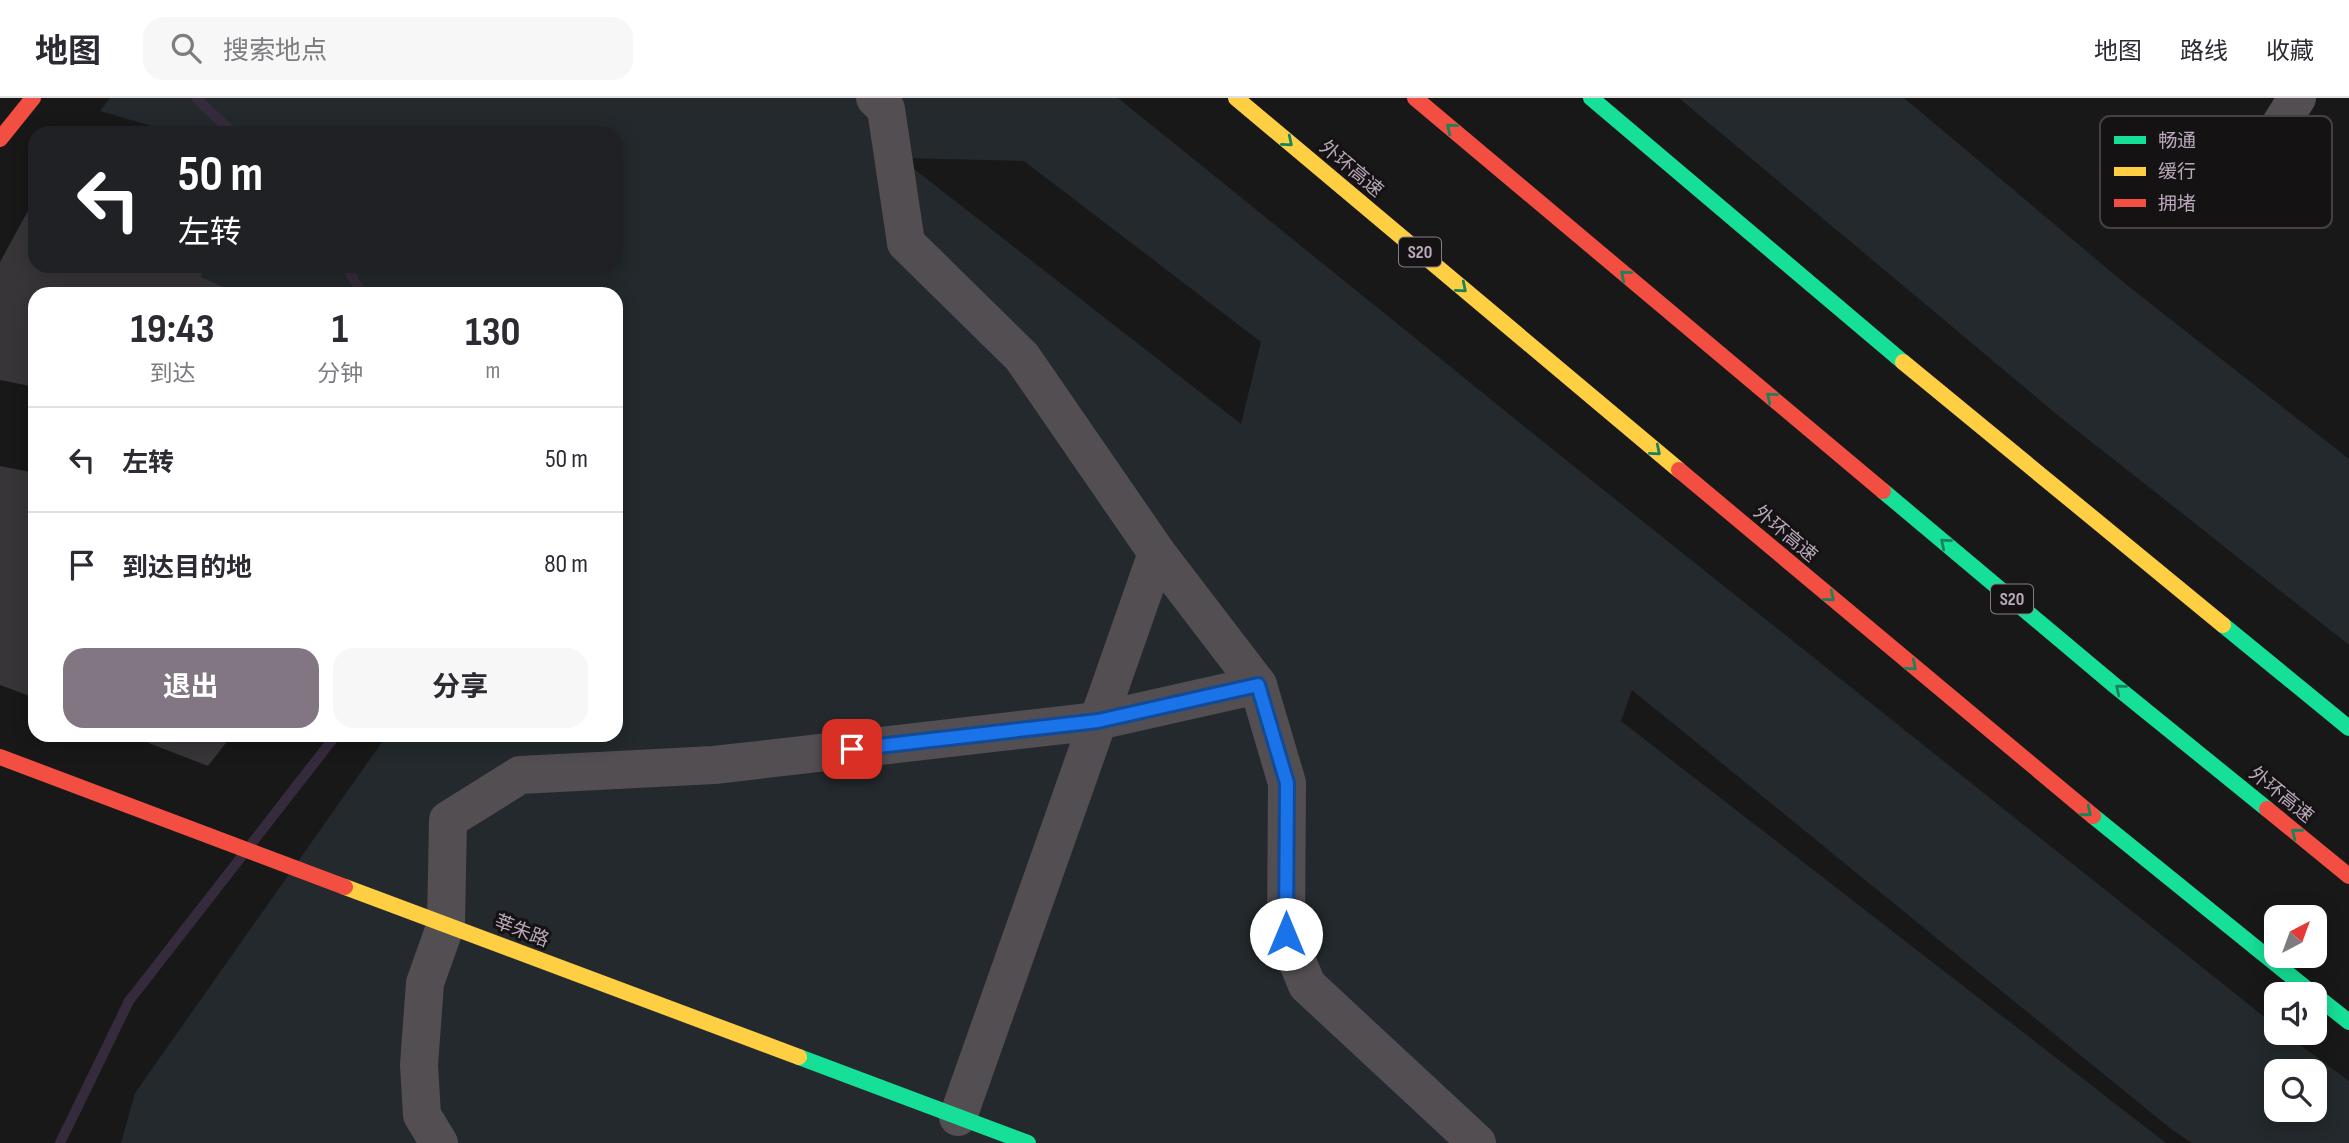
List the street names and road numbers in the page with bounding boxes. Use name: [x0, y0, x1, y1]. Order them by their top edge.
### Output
street label: 外环高速: [1315, 136, 1388, 202]
road number: S20: [1399, 238, 1441, 266]
street label: 外环高速: [1749, 501, 1822, 567]
road number: S20: [1991, 584, 2033, 614]
street label: 外环高速: [2244, 762, 2318, 828]
street label: 莘朱路: [491, 910, 552, 952]

